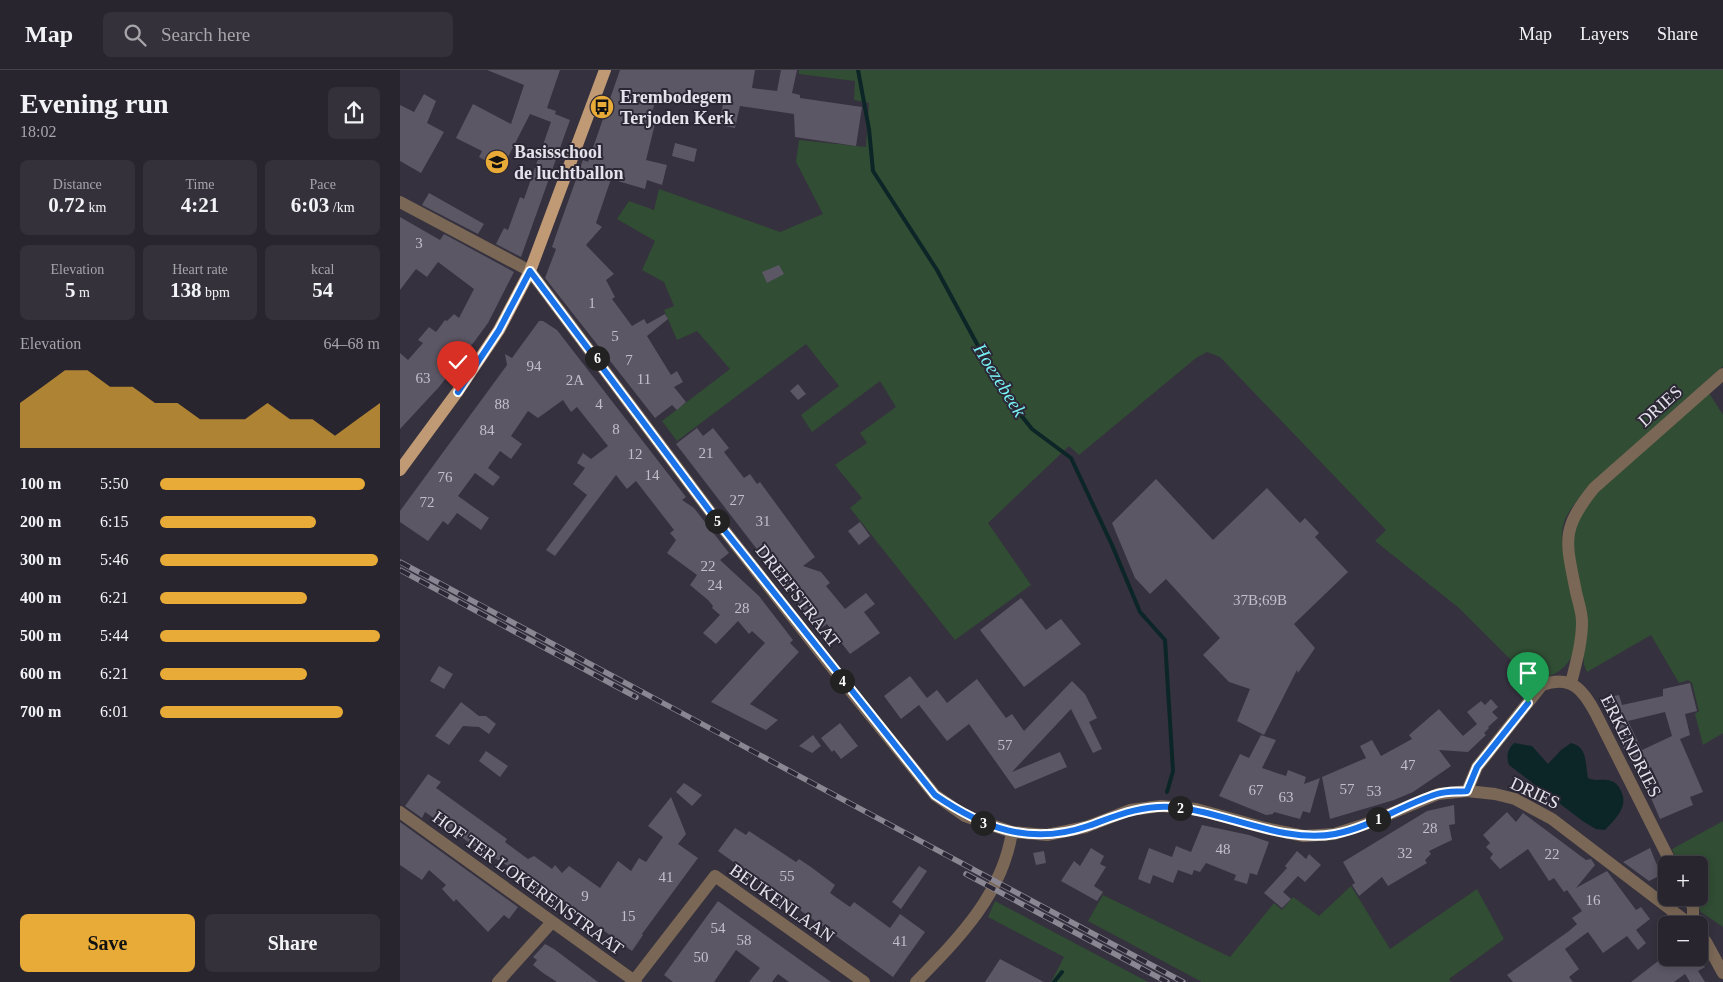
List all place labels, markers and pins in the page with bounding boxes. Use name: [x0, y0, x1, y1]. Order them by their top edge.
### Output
place label: Erembodegem Terjoden Kerk: [620, 87, 734, 128]
bus stop icon: Erembodegem Terjoden Kerk: [589, 94, 615, 120]
place label: Basisschool de luchtballon: [514, 142, 624, 183]
school or university icon: Basisschool de luchtballon: [484, 149, 510, 175]
pin: [437, 341, 479, 392]
pin: 6: [584, 346, 610, 370]
pin: 5: [704, 508, 730, 534]
pin: [1507, 652, 1549, 703]
pin: 4: [830, 668, 854, 694]
pin: 2: [1168, 796, 1192, 820]
pin: 1: [1366, 806, 1390, 832]
pin: 3: [970, 810, 996, 836]

